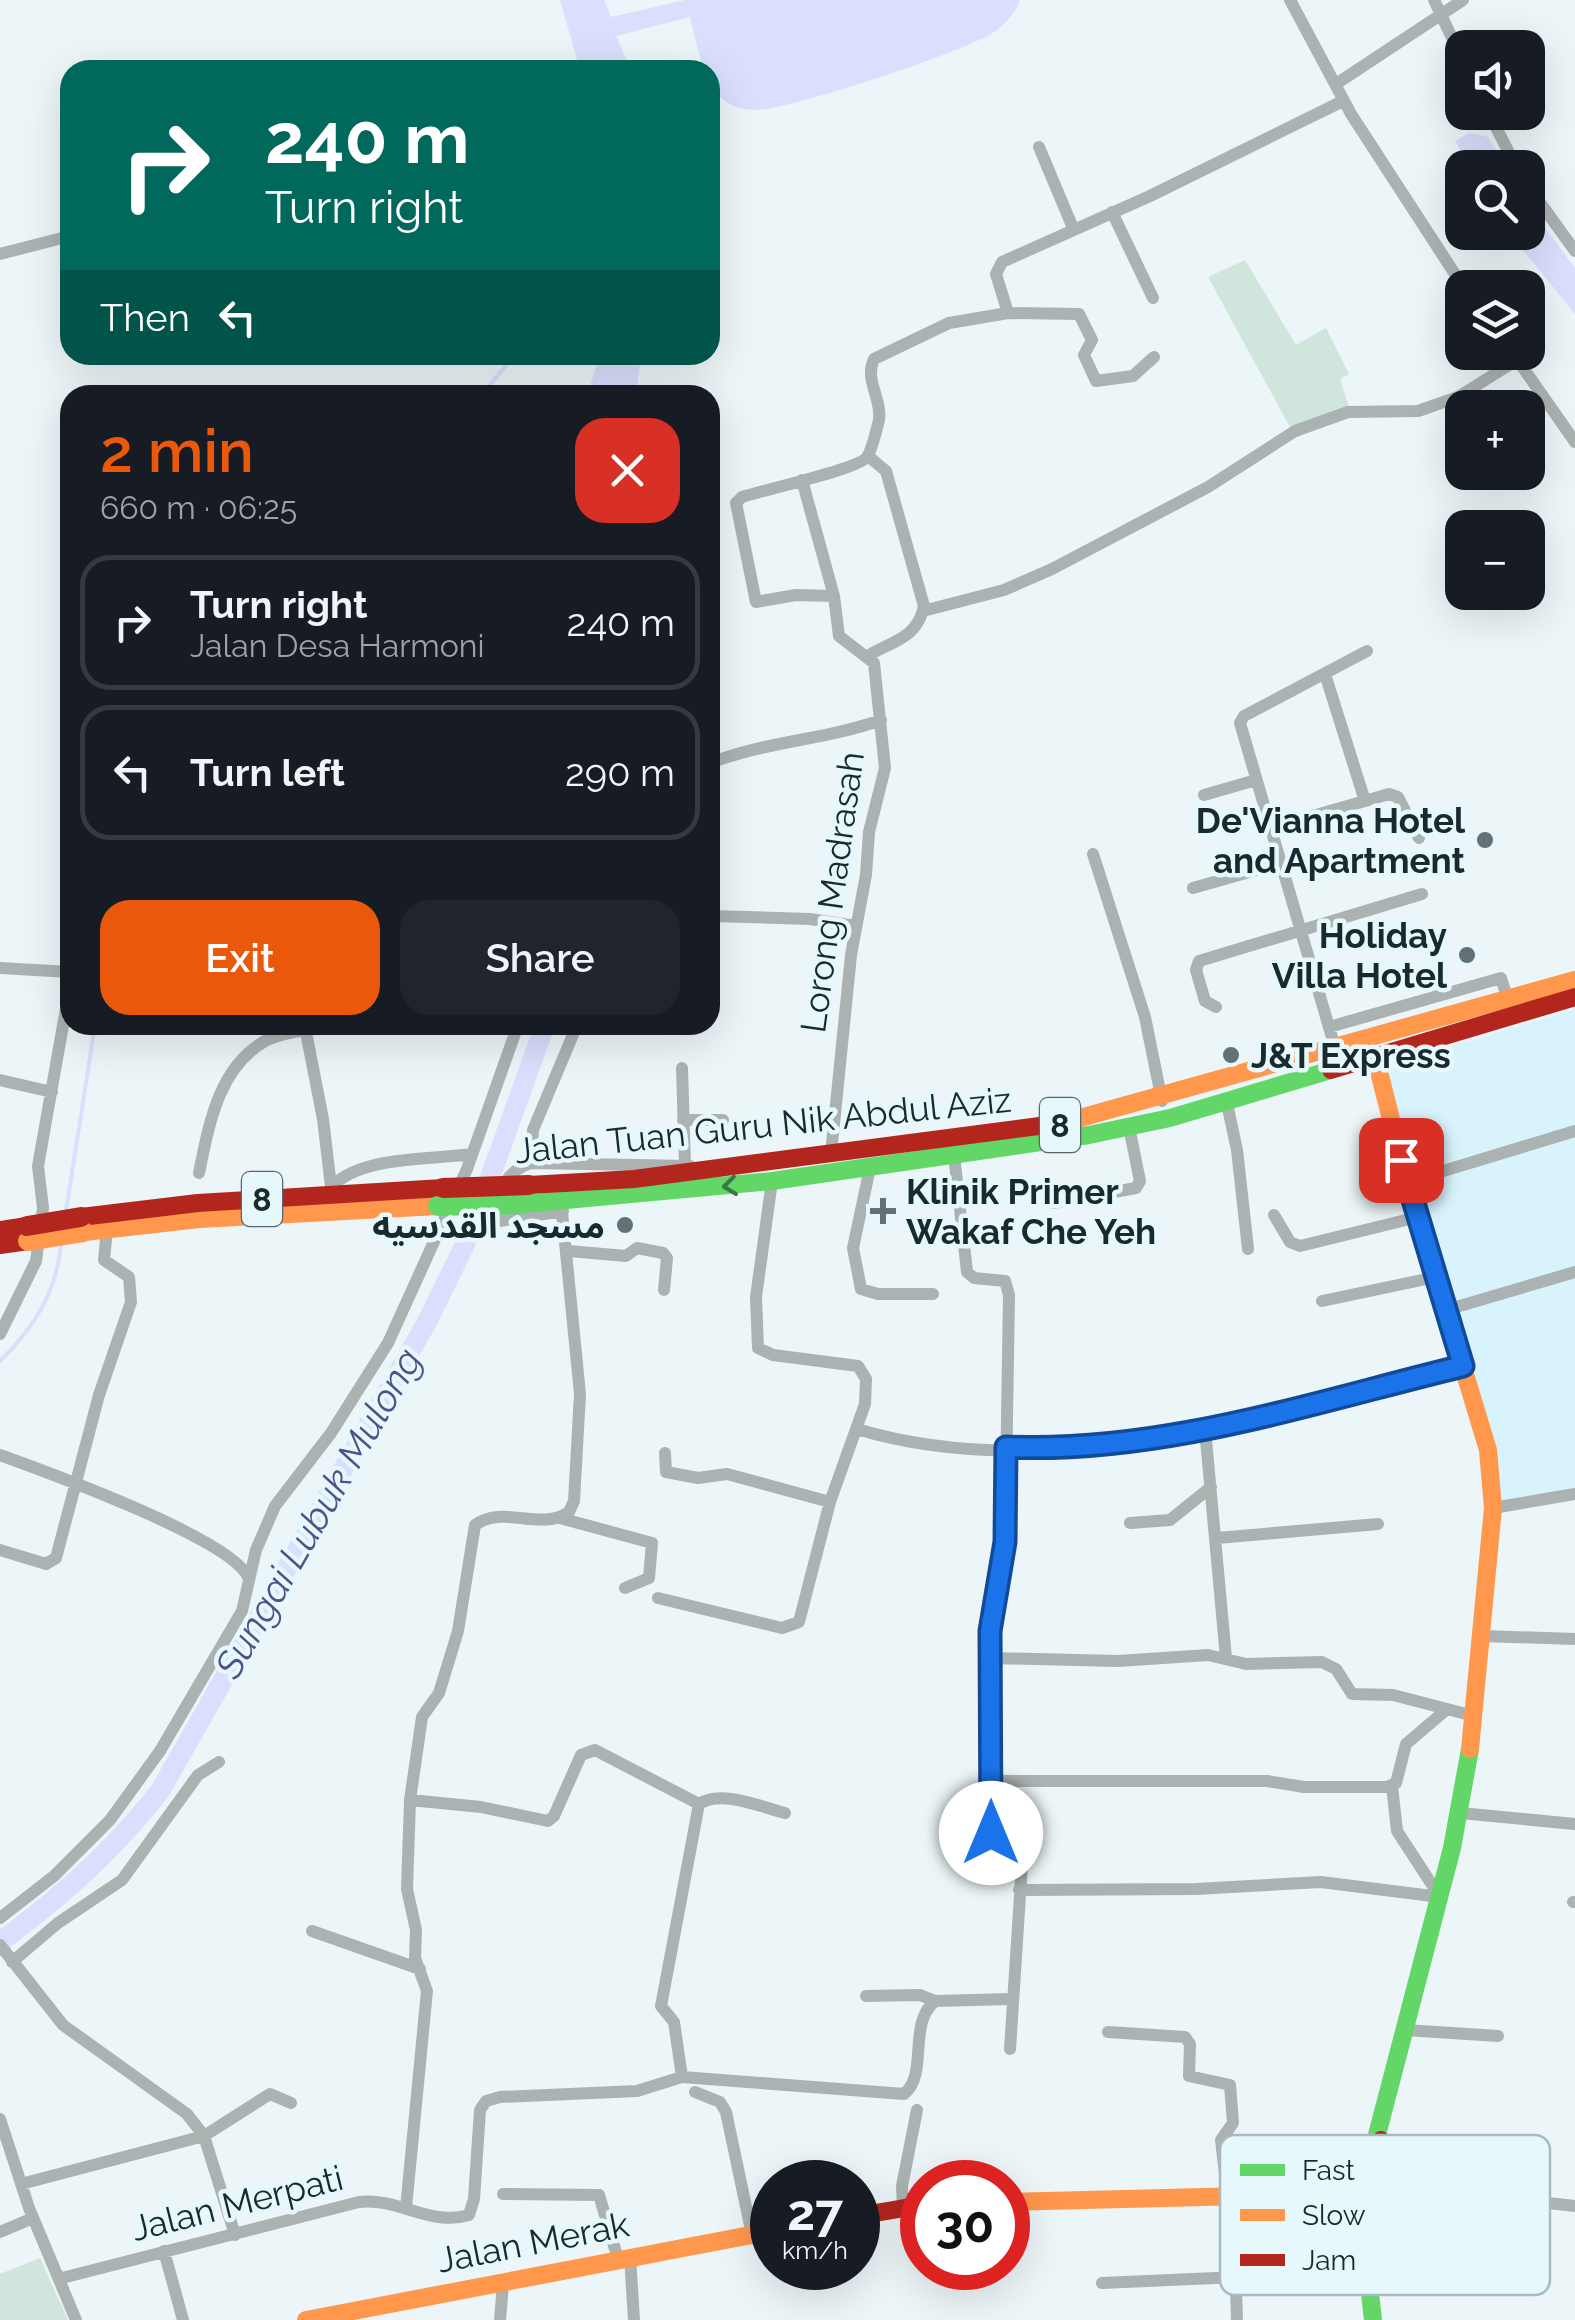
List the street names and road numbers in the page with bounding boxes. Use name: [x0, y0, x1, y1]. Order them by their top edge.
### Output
street label: Lorong Madrasah: [792, 749, 872, 1035]
street label: Jalan Tuan Guru Nik Abdul Aziz: [513, 1079, 1013, 1171]
road number: 8: [1040, 1098, 1080, 1152]
road number: 8: [242, 1172, 282, 1226]
street label: Jalan Merpati: [127, 2157, 347, 2249]
street label: Jalan Merak: [434, 2203, 633, 2281]

